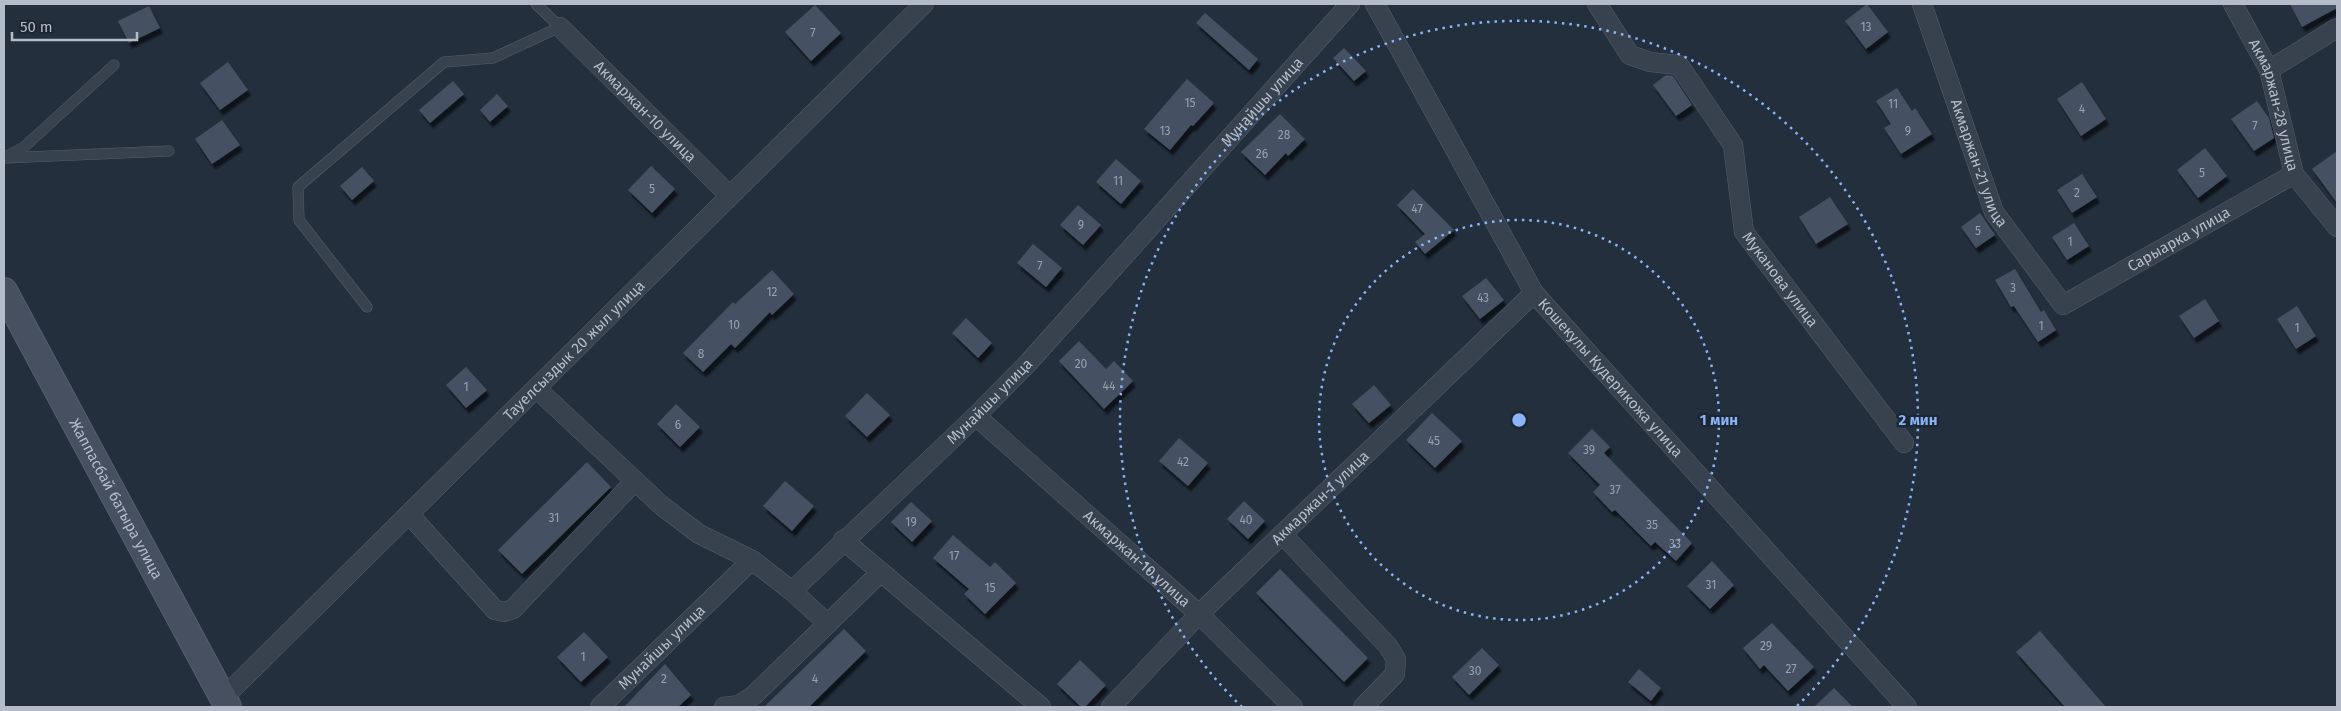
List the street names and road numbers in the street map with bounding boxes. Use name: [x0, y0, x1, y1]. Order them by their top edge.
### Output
street label: Акмаржан-28 улица: [2245, 36, 2302, 173]
street label: Мунайшы улица: [1217, 53, 1307, 150]
street label: Акмаржан-10 улица: [590, 57, 700, 166]
street label: Акмаржан-21 улица: [1947, 97, 2011, 231]
street label: Сарыарка улица: [2124, 203, 2233, 276]
street label: Муканова улица: [1738, 228, 1822, 331]
street label: Тауелсыздык 20 жыл улица: [500, 277, 649, 424]
street label: Кошекулы Кудерикожа улица: [1534, 295, 1687, 461]
street label: Мунайшы улица: [943, 355, 1036, 448]
street label: Жаппасбай батыра улица: [65, 415, 166, 582]
street label: Акмаржан-1 улица: [1268, 447, 1373, 549]
street label: Акмаржан-10 улица: [1080, 507, 1194, 611]
street label: Мунайшы улица: [615, 601, 709, 693]

